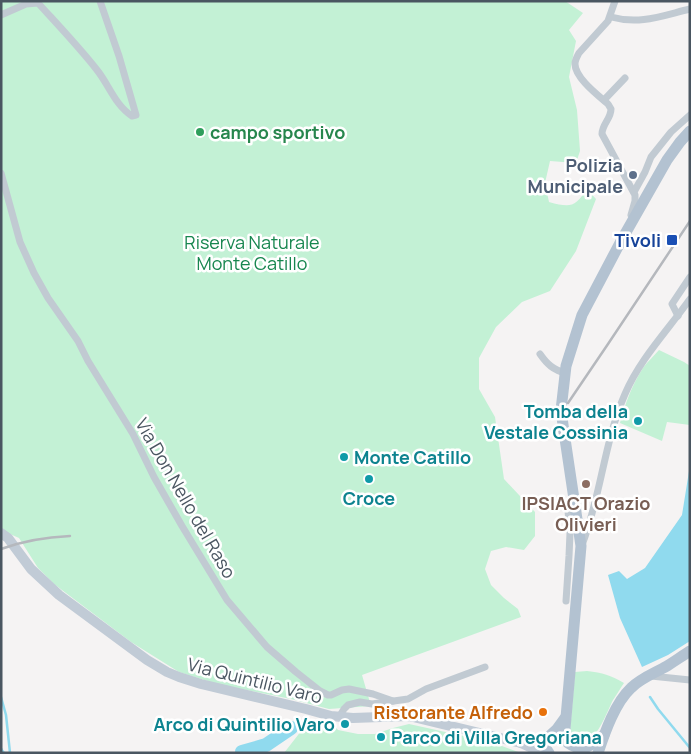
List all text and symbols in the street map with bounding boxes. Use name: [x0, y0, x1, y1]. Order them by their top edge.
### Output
place label: campo sportivo: [210, 120, 345, 144]
marker: campo sportivo: [194, 126, 206, 138]
place label: Polizia Municipale: [528, 153, 623, 198]
marker: Polizia Municipale: [627, 169, 639, 181]
place label: Tivoli: [614, 228, 661, 252]
park label: Riserva Naturale Monte Catillo: [184, 230, 320, 275]
marker: Tivoli: [665, 233, 679, 247]
place label: Tomba della Vestale Cossinia: [484, 399, 628, 444]
street label: Via Don Nello del Raso: [130, 414, 242, 582]
marker: Tomba della Vestale Cossinia: [632, 415, 644, 427]
place label: Monte Catillo: [354, 445, 471, 469]
marker: Monte Catillo: [338, 451, 350, 463]
marker: Croce: [363, 473, 375, 485]
marker: IPSIACT Orazio Olivieri: [580, 478, 592, 490]
place label: Croce: [343, 486, 395, 510]
place label: IPSIACT Orazio Olivieri: [522, 491, 651, 536]
street label: Via Quintilio Varo: [185, 652, 325, 708]
place label: Ristorante Alfredo: [374, 700, 533, 724]
marker: Ristorante Alfredo: [537, 706, 549, 718]
place label: Arco di Quintilio Varo: [153, 712, 335, 736]
marker: Arco di Quintilio Varo: [339, 718, 351, 730]
place label: Parco di Villa Gregoriana: [391, 725, 602, 749]
marker: Parco di Villa Gregoriana: [375, 731, 387, 743]

